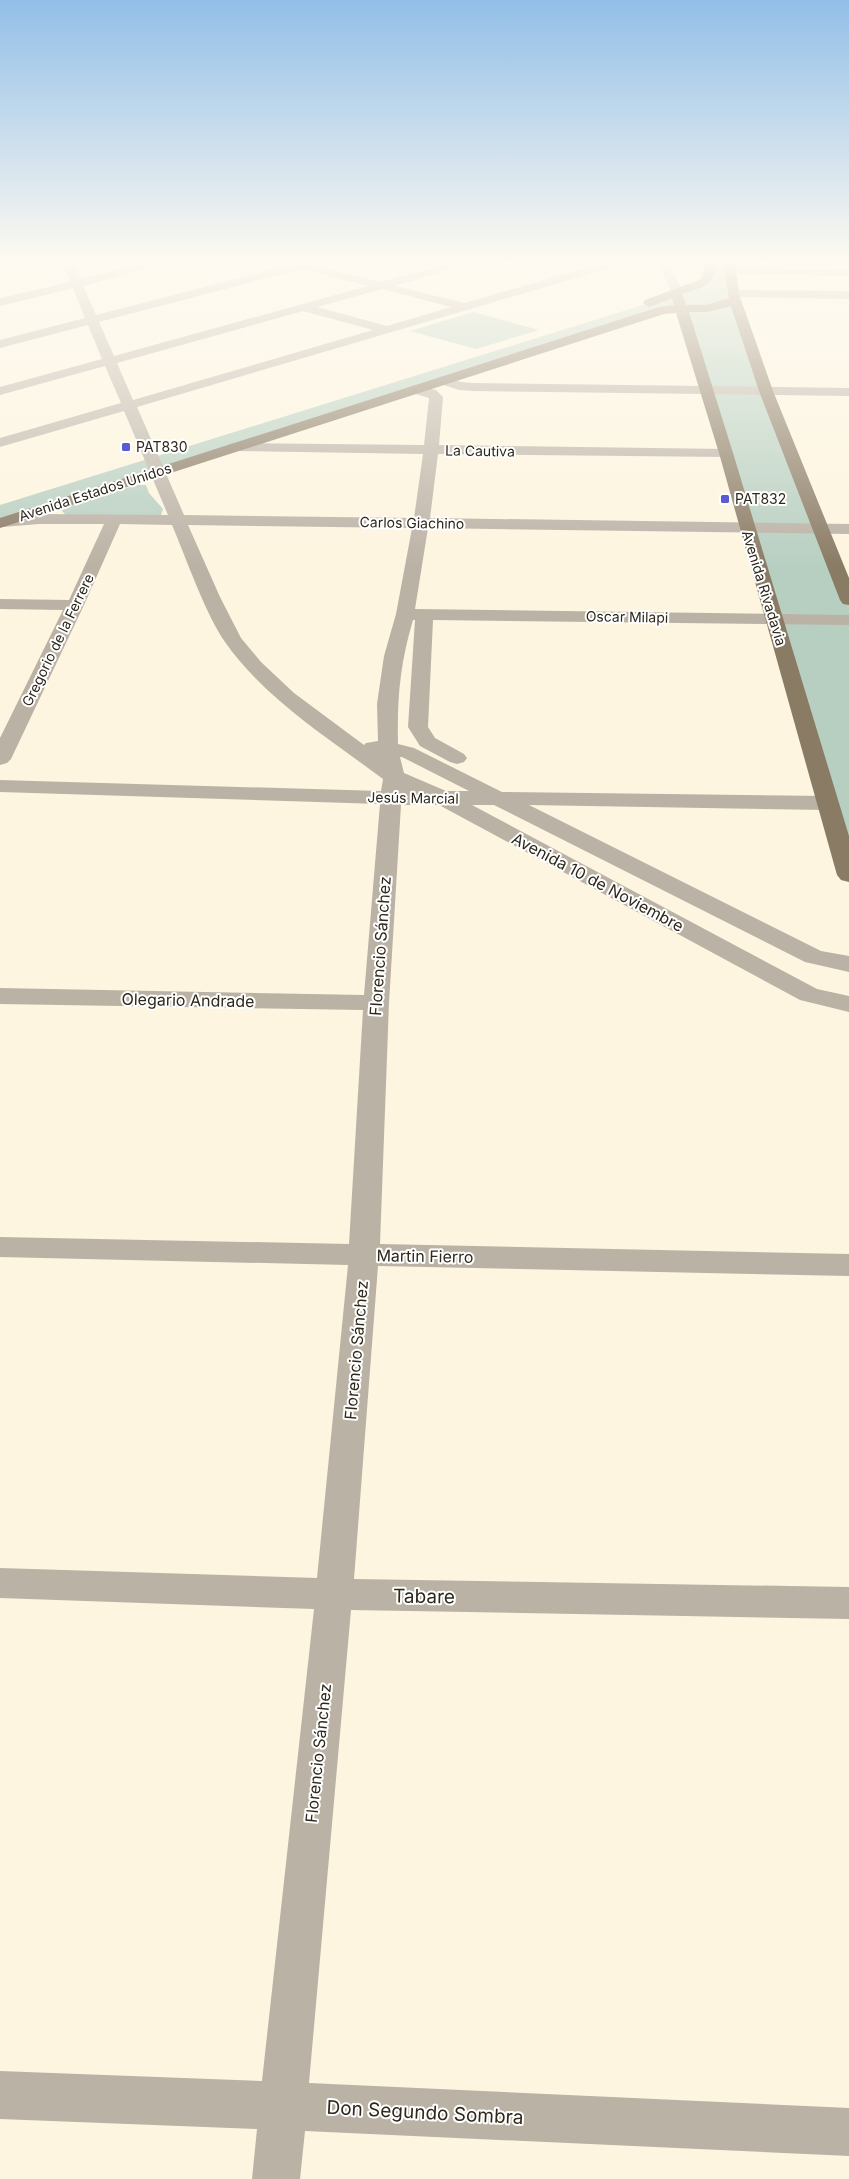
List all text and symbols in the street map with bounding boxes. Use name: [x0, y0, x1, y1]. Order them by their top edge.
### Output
place label: PAT830: [136, 438, 188, 455]
marker: PAT830: [120, 441, 132, 453]
street label: La Cautiva: [445, 441, 515, 460]
street label: Avenida Estados Unidos: [16, 459, 173, 524]
place label: PAT832: [735, 490, 786, 507]
marker: PAT832: [719, 493, 731, 505]
street label: Carlos Giachino: [360, 513, 465, 532]
street label: Avenida Rivadavia: [739, 528, 790, 648]
street label: Gregorio de la Ferrere: [18, 571, 97, 709]
street label: Oscar Milapi: [586, 607, 668, 626]
street label: Jesús Marcial: [367, 788, 459, 807]
street label: Avenida 10 de Noviembre: [509, 828, 687, 936]
street label: Florencio Sánchez: [365, 876, 395, 1016]
street label: Olegario Andrade: [121, 989, 255, 1011]
street label: Martin Fierro: [376, 1245, 474, 1267]
street label: Florencio Sánchez: [340, 1279, 372, 1421]
street label: Tabare: [393, 1584, 455, 1609]
street label: Florencio Sánchez: [301, 1682, 335, 1824]
street label: Don Segundo Sombra: [326, 2096, 524, 2129]

